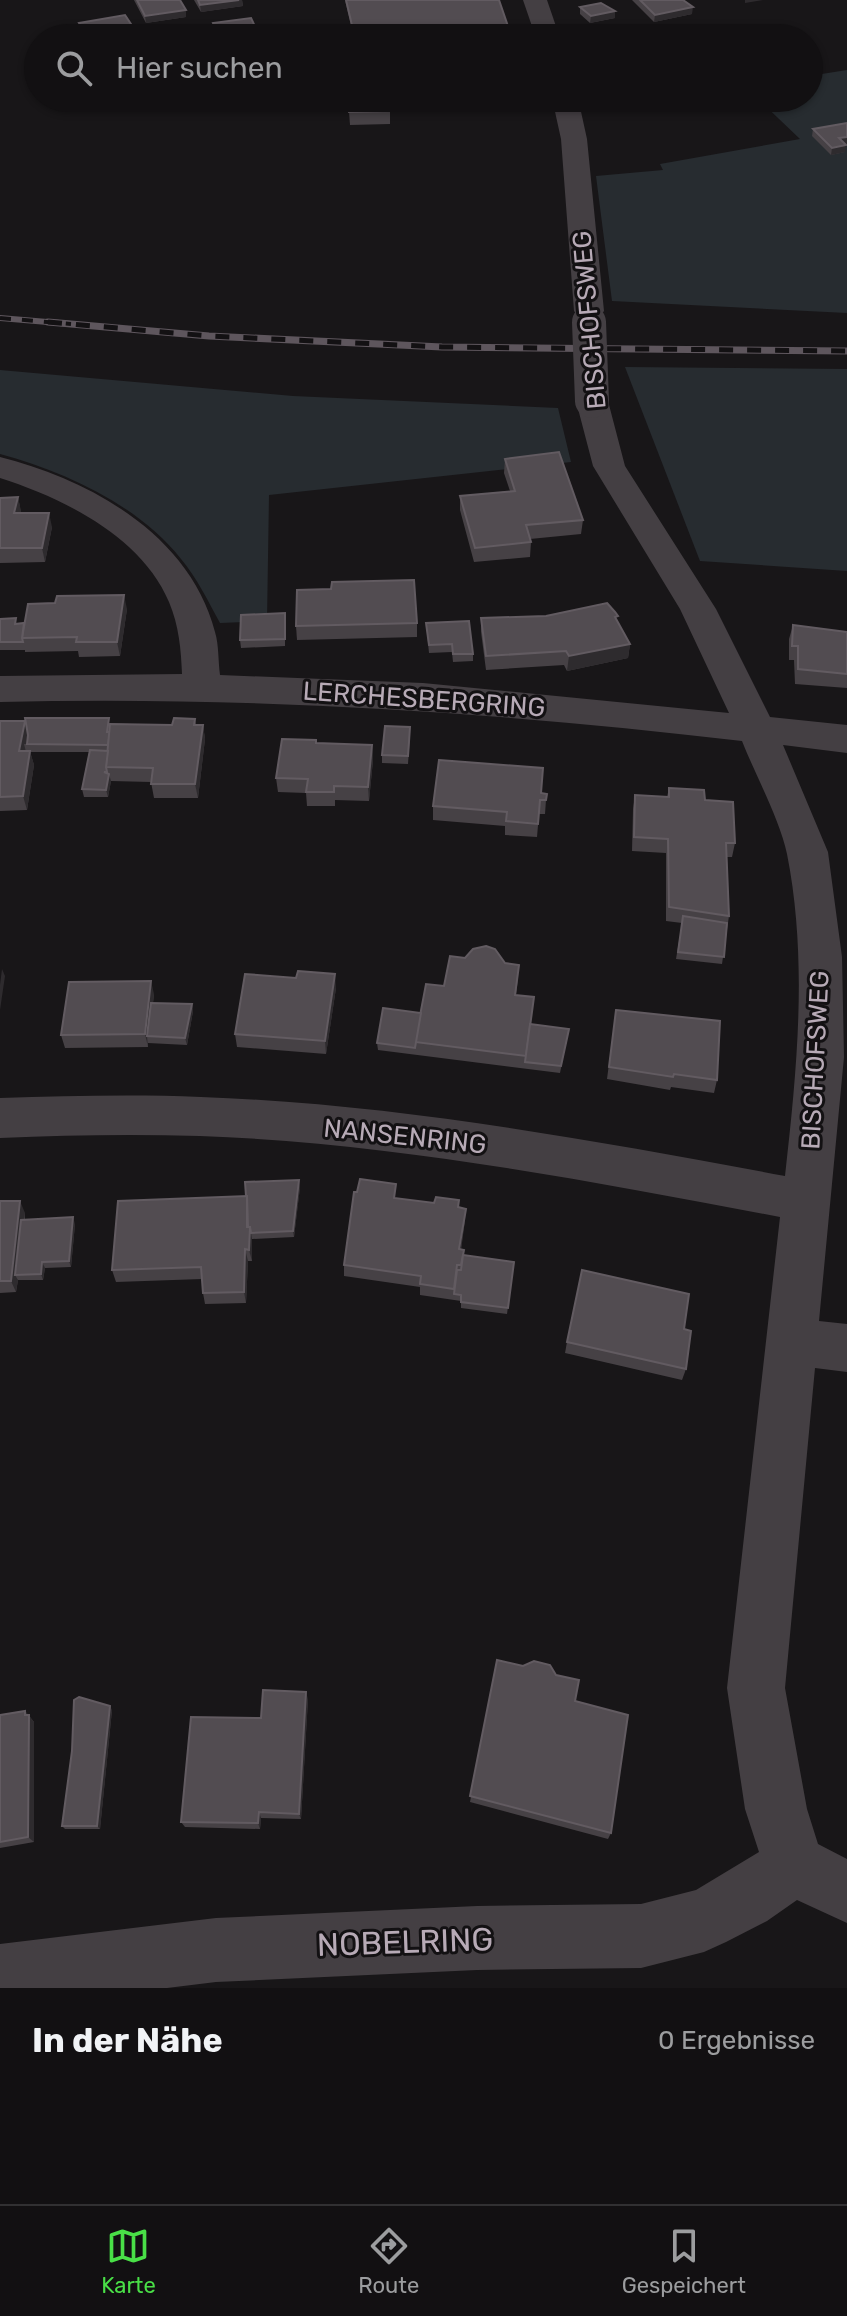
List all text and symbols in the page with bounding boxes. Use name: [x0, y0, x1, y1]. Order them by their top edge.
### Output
search box: [24, 24, 823, 112]
icon: search: [52, 46, 96, 90]
text: Hier suchen: [116, 50, 283, 86]
street label: BISCHOFSWEG: [566, 229, 613, 411]
street label: LERCHESBERGRING: [302, 676, 546, 723]
street label: BISCHOFSWEG: [795, 970, 836, 1150]
street label: NANSENRING: [322, 1113, 488, 1160]
street label: NOBELRING: [316, 1920, 494, 1964]
text: In der Nähe: [32, 2020, 223, 2061]
text: 0 Ergebnisse: [658, 2025, 815, 2056]
tab: Karte: [101, 2224, 156, 2299]
tab: Route: [358, 2224, 419, 2299]
tab: Gespeichert: [622, 2224, 746, 2299]

